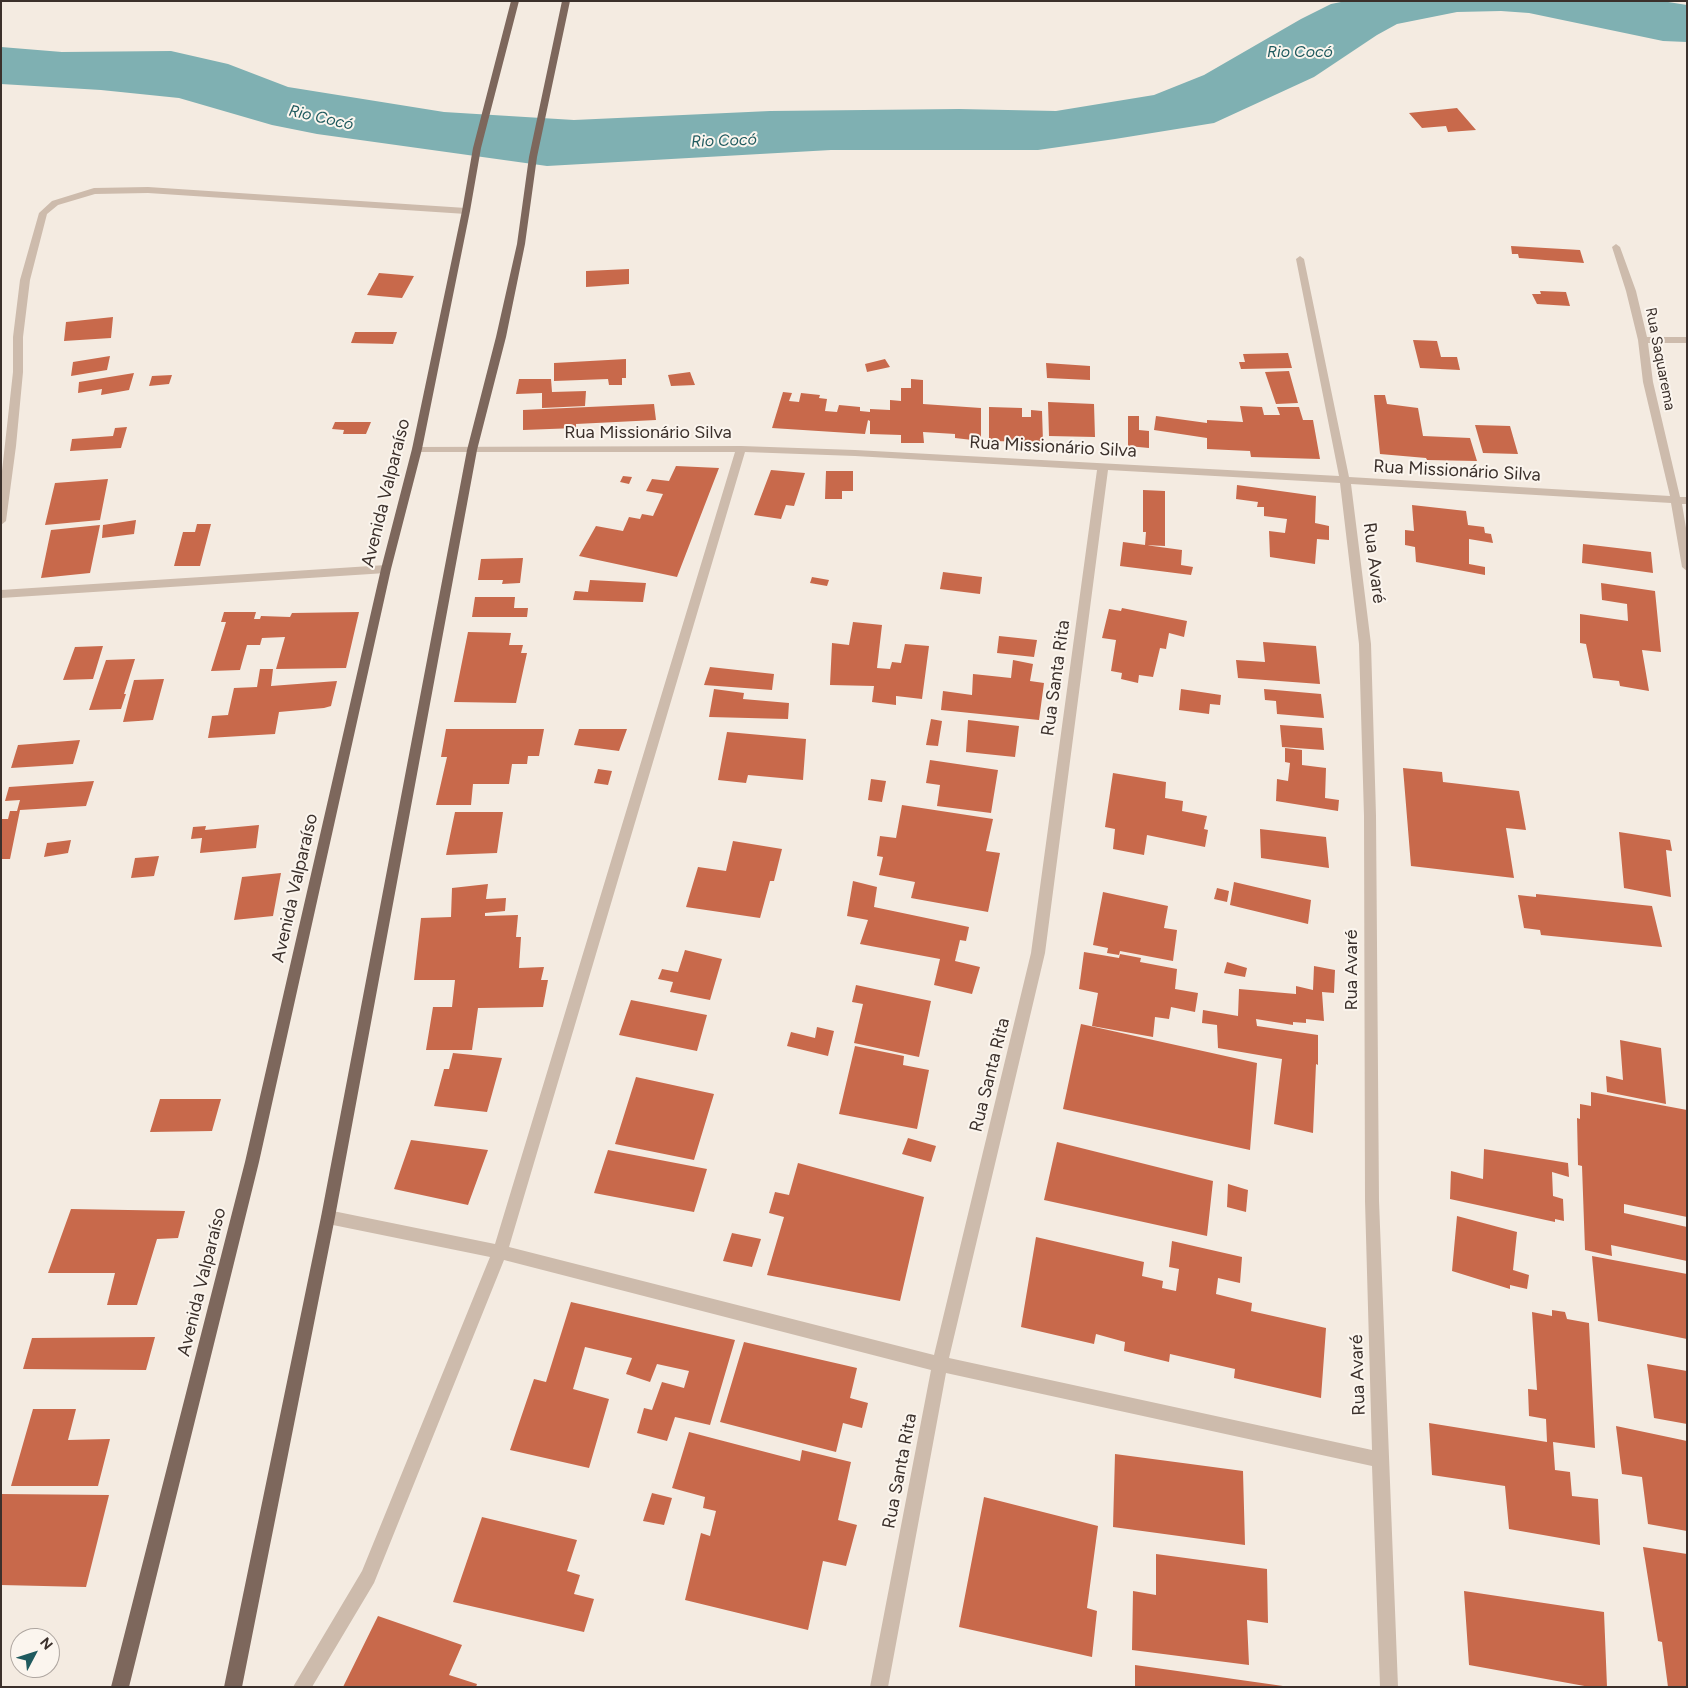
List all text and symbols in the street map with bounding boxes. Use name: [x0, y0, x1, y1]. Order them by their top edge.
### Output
water label: Rio Cocó: [1267, 42, 1333, 62]
water label: Rio Cocó: [287, 101, 355, 135]
water label: Rio Cocó: [691, 130, 757, 152]
street label: Rua Saquarema: [1641, 306, 1679, 412]
street label: Avenida Valparaíso: [357, 416, 415, 570]
street label: Rua Missionário Silva: [564, 422, 732, 444]
street label: Rua Missionário Silva: [969, 432, 1137, 462]
street label: Rua Missionário Silva: [1373, 456, 1541, 486]
street label: Rua Avaré: [1358, 521, 1390, 605]
street label: Rua Santa Rita: [1037, 619, 1075, 737]
street label: Avenida Valparaíso: [267, 811, 323, 965]
street label: Rua Avaré: [1341, 929, 1363, 1011]
street label: Rua Santa Rita: [965, 1016, 1015, 1134]
street label: Avenida Valparaíso: [173, 1205, 231, 1359]
street label: Rua Avaré: [1346, 1334, 1370, 1416]
street label: Rua Santa Rita: [878, 1412, 922, 1530]
north arrow: [10, 1628, 60, 1678]
text: N: [36, 1634, 56, 1653]

